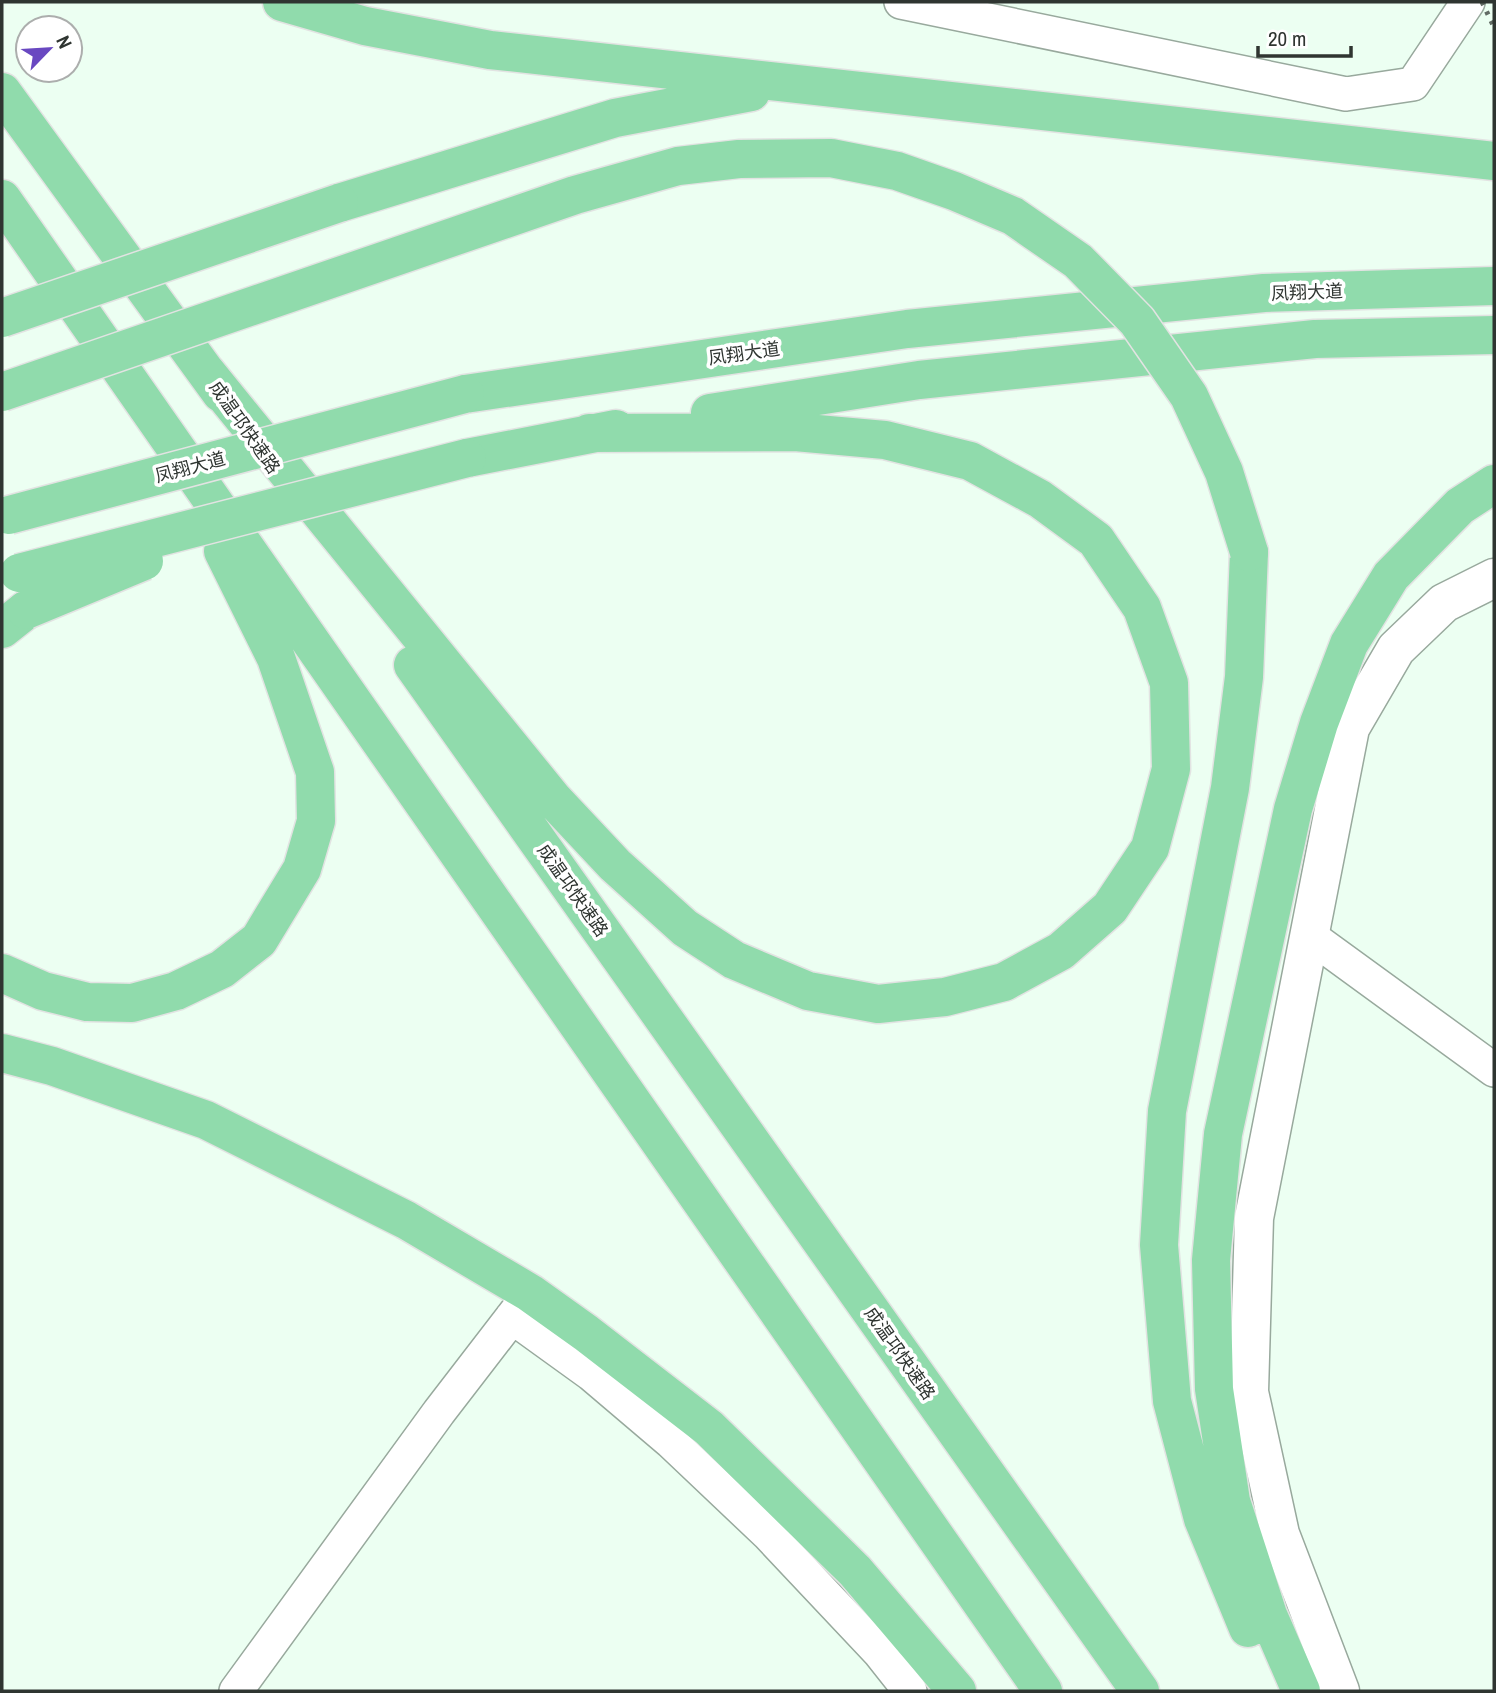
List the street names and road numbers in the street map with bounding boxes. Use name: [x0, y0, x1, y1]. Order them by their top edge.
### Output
street label: 凤翔大道: [1271, 278, 1343, 306]
street label: 凤翔大道: [707, 336, 781, 370]
street label: 成温邛快速路: [204, 376, 286, 478]
street label: 凤翔大道: [152, 446, 228, 488]
street label: 成温邛快速路: [532, 839, 614, 941]
street label: 成温邛快速路: [859, 1302, 941, 1404]

